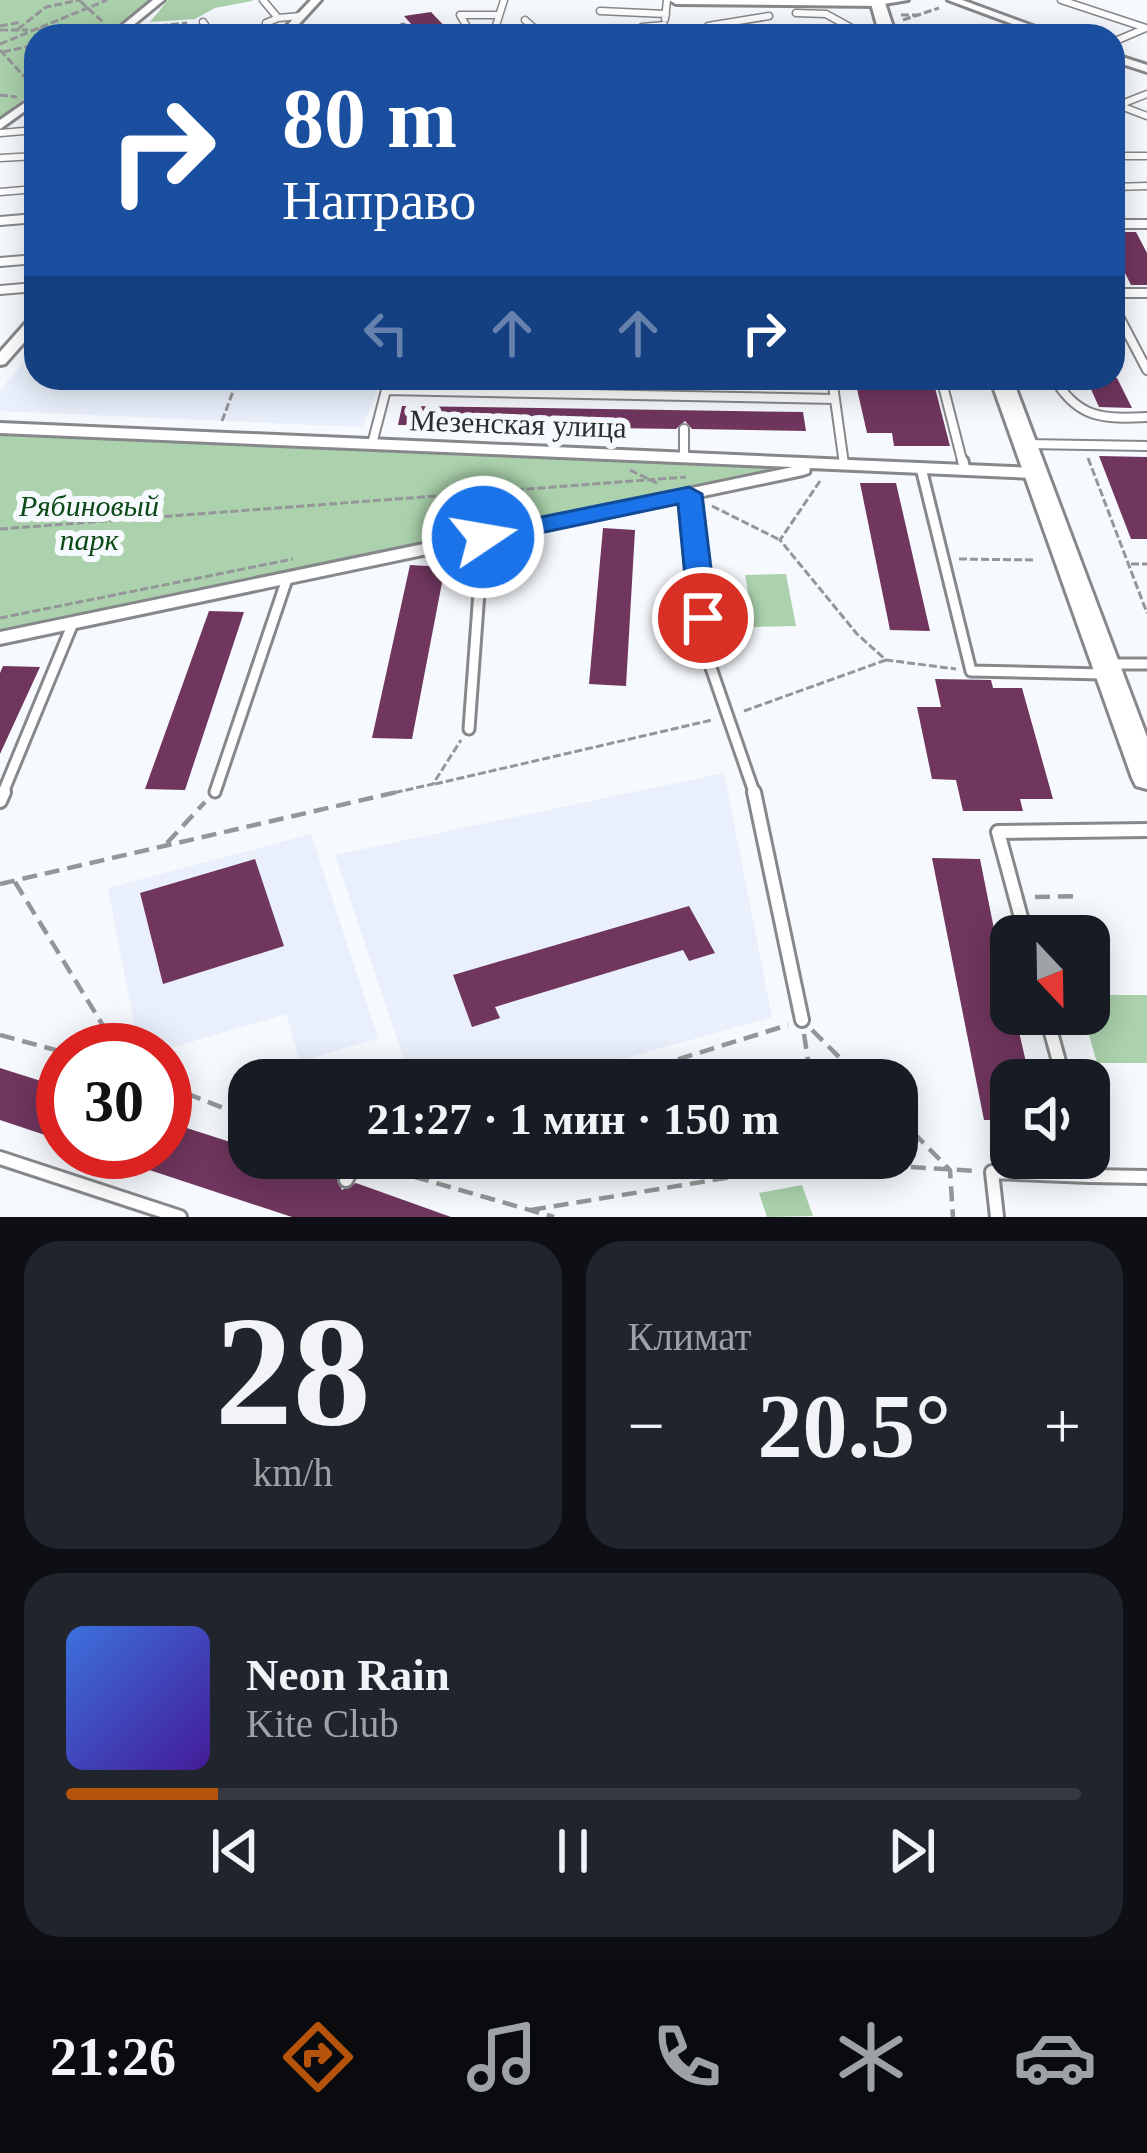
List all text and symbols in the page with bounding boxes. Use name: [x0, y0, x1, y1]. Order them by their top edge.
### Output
icon: right: [84, 72, 240, 228]
text: 80 m: [282, 72, 457, 165]
text: Направо: [282, 171, 476, 231]
icon: left: [353, 300, 419, 366]
icon: ahead: [479, 300, 545, 366]
icon: ahead: [605, 300, 671, 366]
icon: right: [731, 300, 797, 366]
street label: Мезенская улица: [409, 403, 627, 444]
position arrow: [420, 474, 546, 600]
park label: Рябиновый парк: [18, 489, 159, 556]
pin: [652, 567, 754, 669]
icon: arrive: [670, 585, 736, 651]
north arrow: [990, 915, 1110, 1035]
map controls: [990, 915, 1110, 1179]
speed limit sign: 30: [36, 1023, 192, 1179]
button: sound: [990, 1059, 1110, 1179]
text: 21:27 · 1 мин · 150 m: [367, 1094, 779, 1144]
text: 28: [215, 1285, 371, 1458]
text: Климат: [628, 1315, 752, 1358]
text: 20.5°: [758, 1377, 951, 1476]
text: −: [628, 1389, 665, 1462]
text: +: [1044, 1389, 1081, 1462]
text: km/h: [253, 1451, 333, 1494]
text: Neon Rain: [246, 1650, 450, 1700]
text: Kite Club: [246, 1702, 399, 1745]
icon: previous: [202, 1818, 268, 1884]
icon: pause: [540, 1818, 606, 1884]
icon: next: [879, 1818, 945, 1884]
icon: directions: [276, 2015, 360, 2099]
icon: music: [460, 2015, 544, 2099]
icon: phone: [645, 2015, 729, 2099]
icon: climate: [829, 2015, 913, 2099]
icon: car: [1013, 2015, 1097, 2099]
text: 21:26: [50, 2027, 176, 2087]

